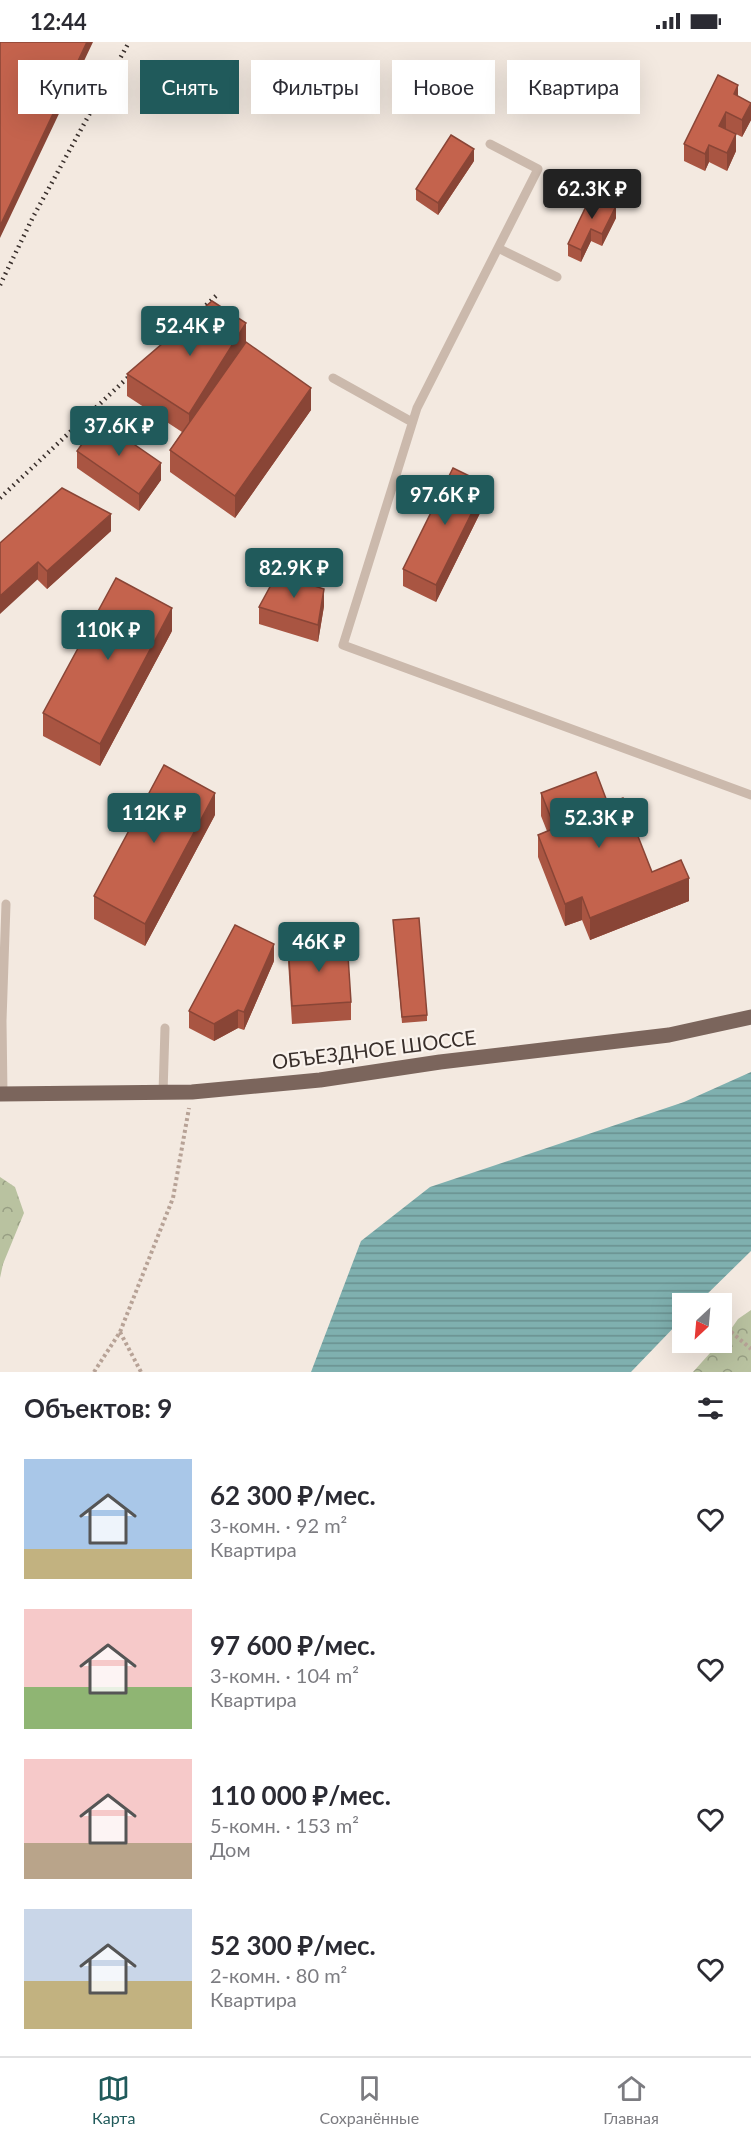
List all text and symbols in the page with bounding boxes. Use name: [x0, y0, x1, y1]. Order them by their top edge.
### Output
text: 12:44: [30, 8, 87, 35]
chip: Купить: [18, 60, 128, 114]
chip: Снять: [140, 60, 239, 114]
chip: Фильтры: [251, 60, 380, 114]
chip: Новое: [392, 60, 495, 114]
chip: Квартира: [507, 60, 640, 114]
pin: 62.3K ₽: [537, 169, 647, 220]
text: 62.3K ₽: [557, 176, 627, 200]
pin: 52.4K ₽: [135, 306, 245, 357]
text: 52.4K ₽: [155, 313, 225, 337]
pin: 37.6K ₽: [64, 406, 174, 457]
text: 37.6K ₽: [84, 413, 154, 437]
pin: 97.6K ₽: [390, 475, 500, 526]
text: 97.6K ₽: [410, 482, 480, 506]
pin: 82.9K ₽: [239, 548, 349, 599]
text: 82.9K ₽: [259, 555, 329, 579]
pin: 110K ₽: [59, 610, 157, 661]
text: 110K ₽: [75, 617, 141, 641]
pin: 112K ₽: [105, 793, 203, 844]
pin: 52.3K ₽: [544, 798, 654, 849]
text: 112K ₽: [121, 800, 187, 824]
text: 52.3K ₽: [564, 805, 634, 829]
pin: 46K ₽: [277, 922, 361, 973]
text: 46K ₽: [292, 929, 346, 953]
street label: ОБЪЕЗДНОЕ ШОССЕ: [271, 1025, 477, 1073]
north arrow: [672, 1293, 732, 1353]
map controls: [672, 1293, 732, 1353]
text: Объектов: 9: [24, 1392, 172, 1424]
icon: filters: [694, 1392, 727, 1425]
text: 62 300 ₽/мес.: [210, 1479, 376, 1511]
icon: home: [72, 1483, 144, 1555]
icon: heart: [694, 1503, 727, 1536]
text: 3-комн. · 92 m²: [210, 1513, 347, 1537]
text: Квартира: [210, 1537, 297, 1561]
text: 97 600 ₽/мес.: [210, 1629, 376, 1661]
icon: home: [72, 1633, 144, 1705]
icon: heart: [694, 1653, 727, 1686]
text: 3-комн. · 104 m²: [210, 1663, 359, 1687]
text: Квартира: [210, 1687, 297, 1711]
text: 110 000 ₽/мес.: [210, 1779, 391, 1811]
icon: home: [72, 1783, 144, 1855]
icon: heart: [694, 1803, 727, 1836]
text: 5-комн. · 153 m²: [210, 1813, 359, 1837]
text: Дом: [210, 1837, 251, 1861]
text: 52 300 ₽/мес.: [210, 1929, 376, 1961]
icon: home: [72, 1933, 144, 2005]
icon: heart: [694, 1953, 727, 1986]
text: 2-комн. · 80 m²: [210, 1963, 347, 1987]
text: Квартира: [210, 1987, 297, 2011]
tab: Карта: [92, 2072, 135, 2127]
tab: Сохранённые: [320, 2072, 419, 2127]
tab: Главная: [603, 2072, 659, 2127]

